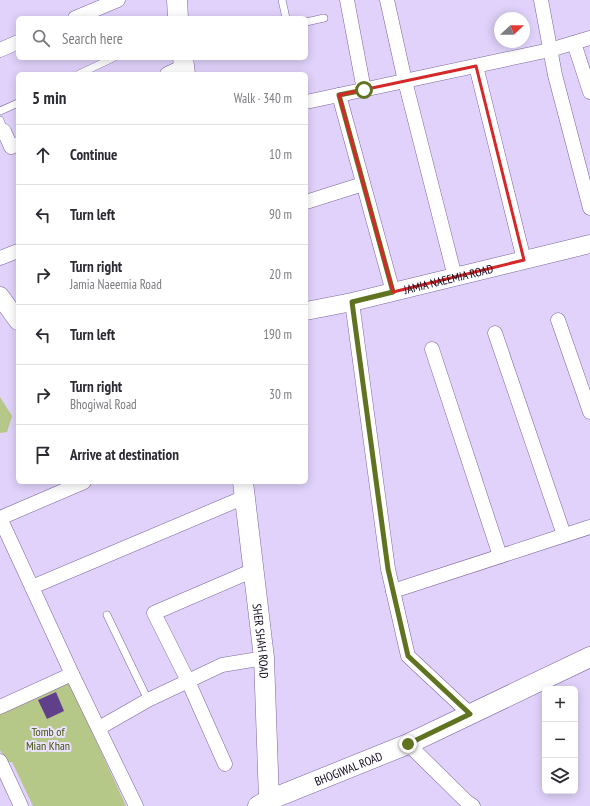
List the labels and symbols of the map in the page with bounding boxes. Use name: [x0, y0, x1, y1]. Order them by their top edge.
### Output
north arrow: [494, 12, 530, 48]
route start: [355, 81, 373, 99]
street label: JAMIA NAEEMIA ROAD: [401, 260, 494, 297]
street label: SHER SHAH ROAD: [250, 603, 272, 679]
park label: Tomb of Mian Khan: [26, 724, 70, 753]
route end: [399, 735, 417, 753]
street label: BHOGIWAL ROAD: [312, 748, 384, 788]

